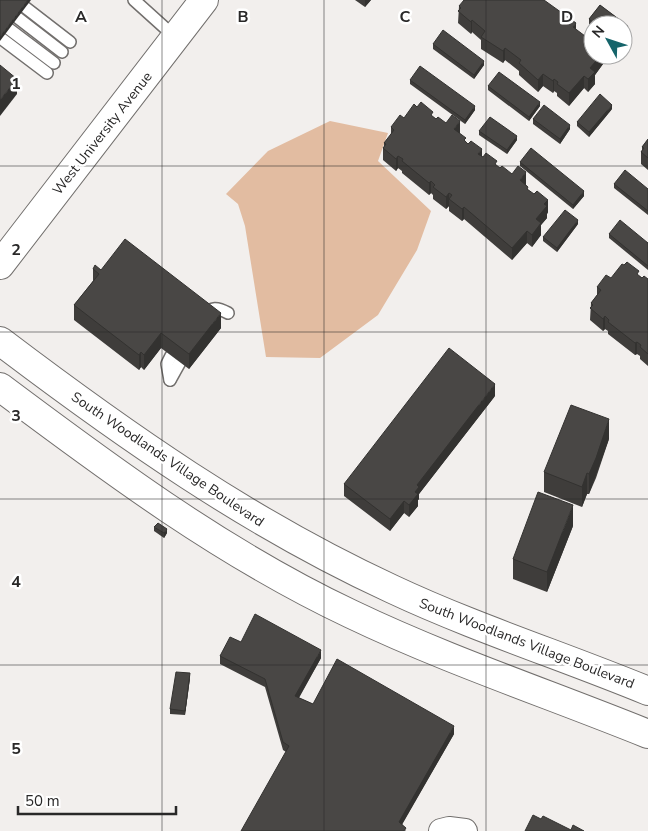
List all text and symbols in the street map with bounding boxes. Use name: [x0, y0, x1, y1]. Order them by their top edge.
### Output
text: A: [75, 6, 87, 28]
text: B: [237, 6, 249, 28]
text: C: [400, 6, 411, 28]
text: D: [561, 6, 573, 28]
north arrow: [583, 15, 633, 65]
text: N: [588, 22, 609, 42]
street label: West University Avenue: [48, 68, 157, 199]
text: 1: [11, 73, 21, 95]
text: 2: [11, 239, 21, 261]
street label: South Woodlands Village Boulevard: [67, 388, 268, 531]
text: 3: [11, 405, 21, 427]
text: 4: [11, 571, 21, 593]
street label: South Woodlands Village Boulevard: [417, 594, 637, 693]
text: 5: [11, 738, 21, 760]
scale bar: [18, 784, 175, 816]
text: 50 m: [25, 791, 60, 811]

